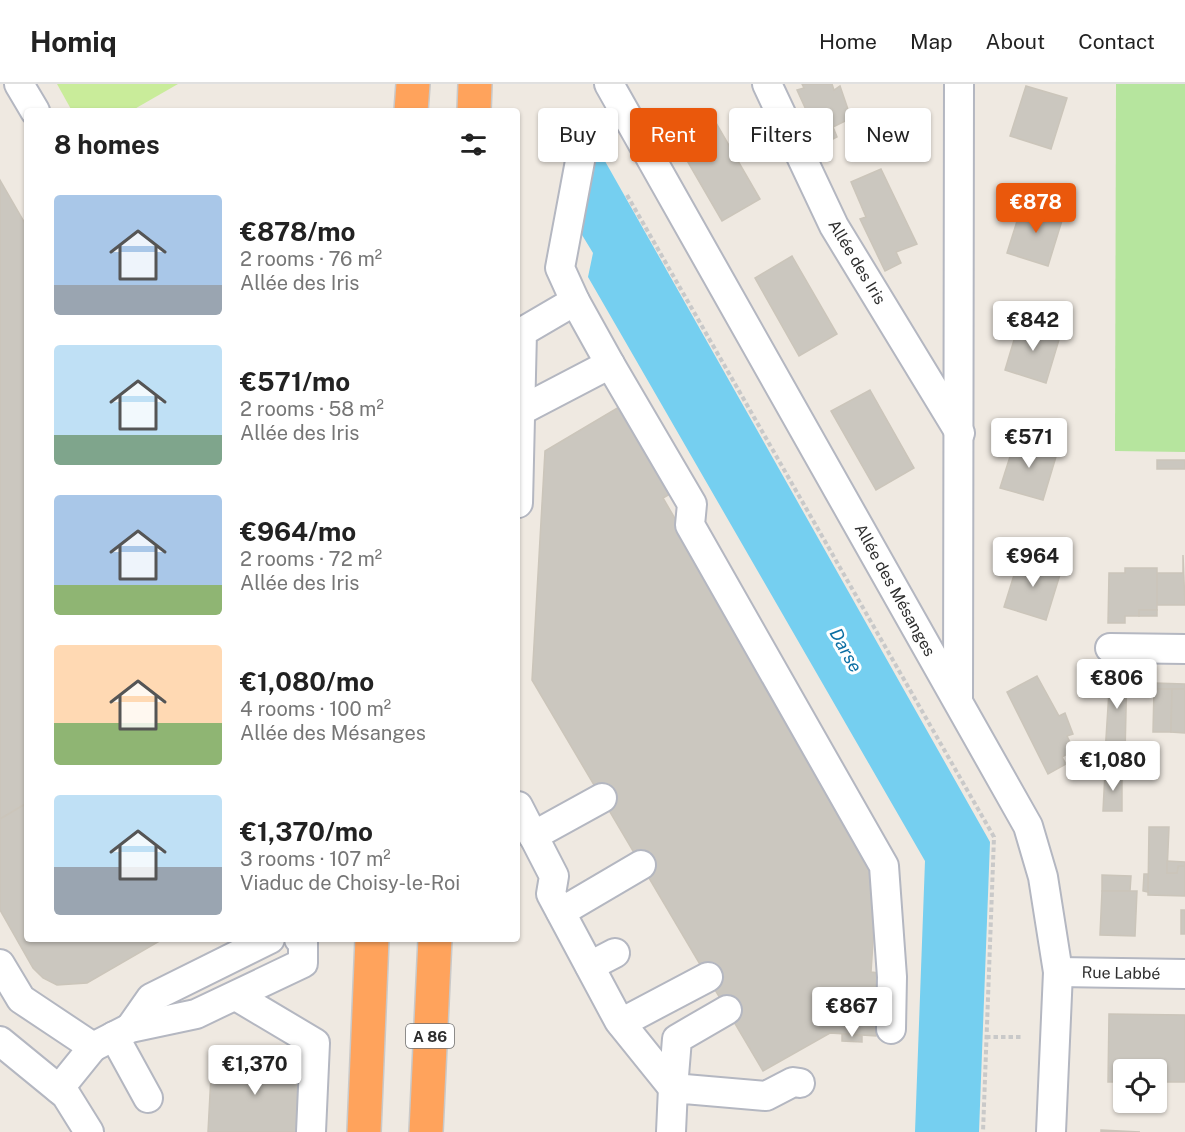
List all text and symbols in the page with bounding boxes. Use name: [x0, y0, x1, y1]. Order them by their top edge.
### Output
text: Homiq: [30, 25, 117, 58]
text: Home: [819, 29, 877, 54]
text: Map: [910, 29, 953, 54]
text: About: [986, 29, 1045, 54]
text: Contact: [1078, 29, 1155, 54]
chip: Buy: [538, 108, 618, 162]
chip: Rent: [630, 108, 717, 162]
chip: Filters: [729, 108, 833, 162]
chip: New: [845, 108, 931, 162]
icon: filters: [457, 128, 490, 161]
text: 8 homes: [54, 129, 160, 160]
pin: €878: [1000, 183, 1072, 234]
text: €878: [1010, 190, 1062, 214]
text: €878/mo: [240, 216, 356, 247]
street label: Allée des Iris: [824, 216, 890, 308]
icon: home: [102, 219, 174, 291]
text: 2 rooms · 76 m²: [240, 247, 382, 271]
text: Allée des Iris: [240, 271, 359, 295]
pin: €842: [997, 301, 1069, 352]
text: €842: [1007, 308, 1059, 332]
text: €571/mo: [240, 366, 350, 397]
icon: home: [102, 369, 174, 441]
text: 2 rooms · 58 m²: [240, 397, 384, 421]
pin: €571: [993, 418, 1065, 469]
text: Allée des Iris: [240, 421, 359, 445]
text: €571: [1005, 425, 1053, 449]
text: €964/mo: [240, 516, 356, 547]
icon: home: [102, 519, 174, 591]
street label: Allée des Mésanges: [851, 520, 939, 660]
pin: €964: [997, 537, 1069, 588]
text: €964: [1007, 544, 1059, 568]
text: 2 rooms · 72 m²: [240, 547, 382, 571]
text: Allée des Iris: [240, 571, 359, 595]
water label: Darse: [825, 624, 867, 676]
pin: €806: [1081, 659, 1153, 710]
text: €1,080/mo: [240, 666, 374, 697]
text: €806: [1091, 666, 1143, 690]
icon: home: [102, 669, 174, 741]
text: 4 rooms · 100 m²: [240, 697, 391, 721]
text: Allée des Mésanges: [240, 721, 426, 745]
pin: €1,080: [1064, 741, 1162, 792]
text: €1,080: [1080, 748, 1146, 772]
text: €1,370/mo: [240, 816, 373, 847]
icon: home: [102, 819, 174, 891]
text: 3 rooms · 107 m²: [240, 847, 391, 871]
text: Viaduc de Choisy-le-Roi: [240, 871, 460, 895]
street label: Rue Labbé: [1081, 963, 1161, 983]
pin: €867: [816, 987, 888, 1038]
text: €867: [826, 994, 878, 1018]
road number: A 86: [406, 1024, 454, 1048]
pin: €1,370: [206, 1045, 304, 1096]
text: €1,370: [222, 1052, 288, 1076]
map controls: [1113, 1059, 1167, 1113]
button: locate: [1113, 1059, 1167, 1113]

